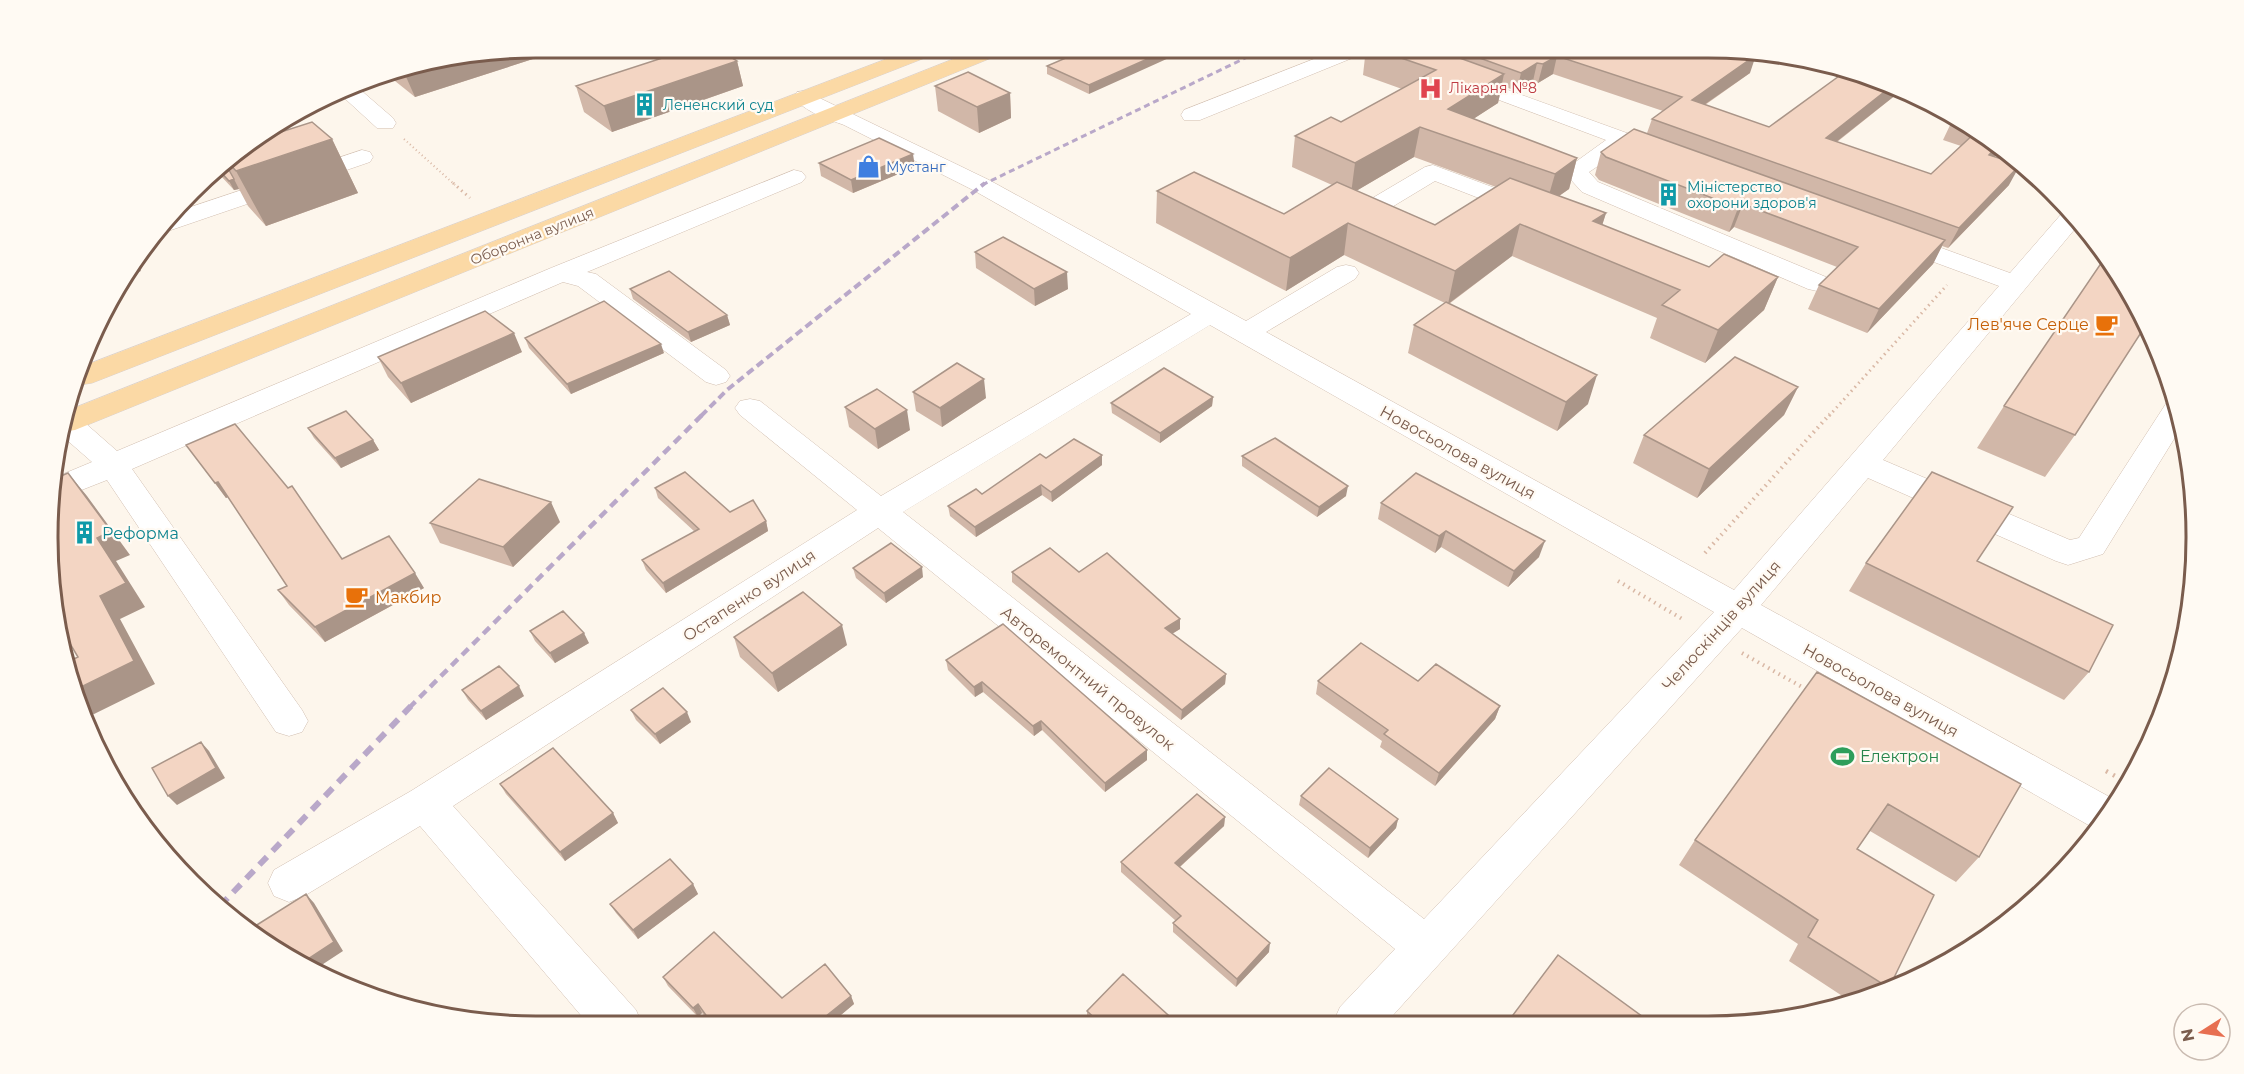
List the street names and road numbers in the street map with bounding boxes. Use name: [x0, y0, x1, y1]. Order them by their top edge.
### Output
street label: Оборонна вулиця: [468, 203, 596, 269]
street label: Новосьолова вулиця: [1377, 402, 1539, 503]
street label: Остапенко вулиця: [679, 545, 819, 645]
street label: Челюскінців вулиця: [1658, 557, 1785, 694]
street label: Авторемонтний провулок: [997, 602, 1179, 755]
street label: Новосьолова вулиця: [1800, 640, 1962, 741]

